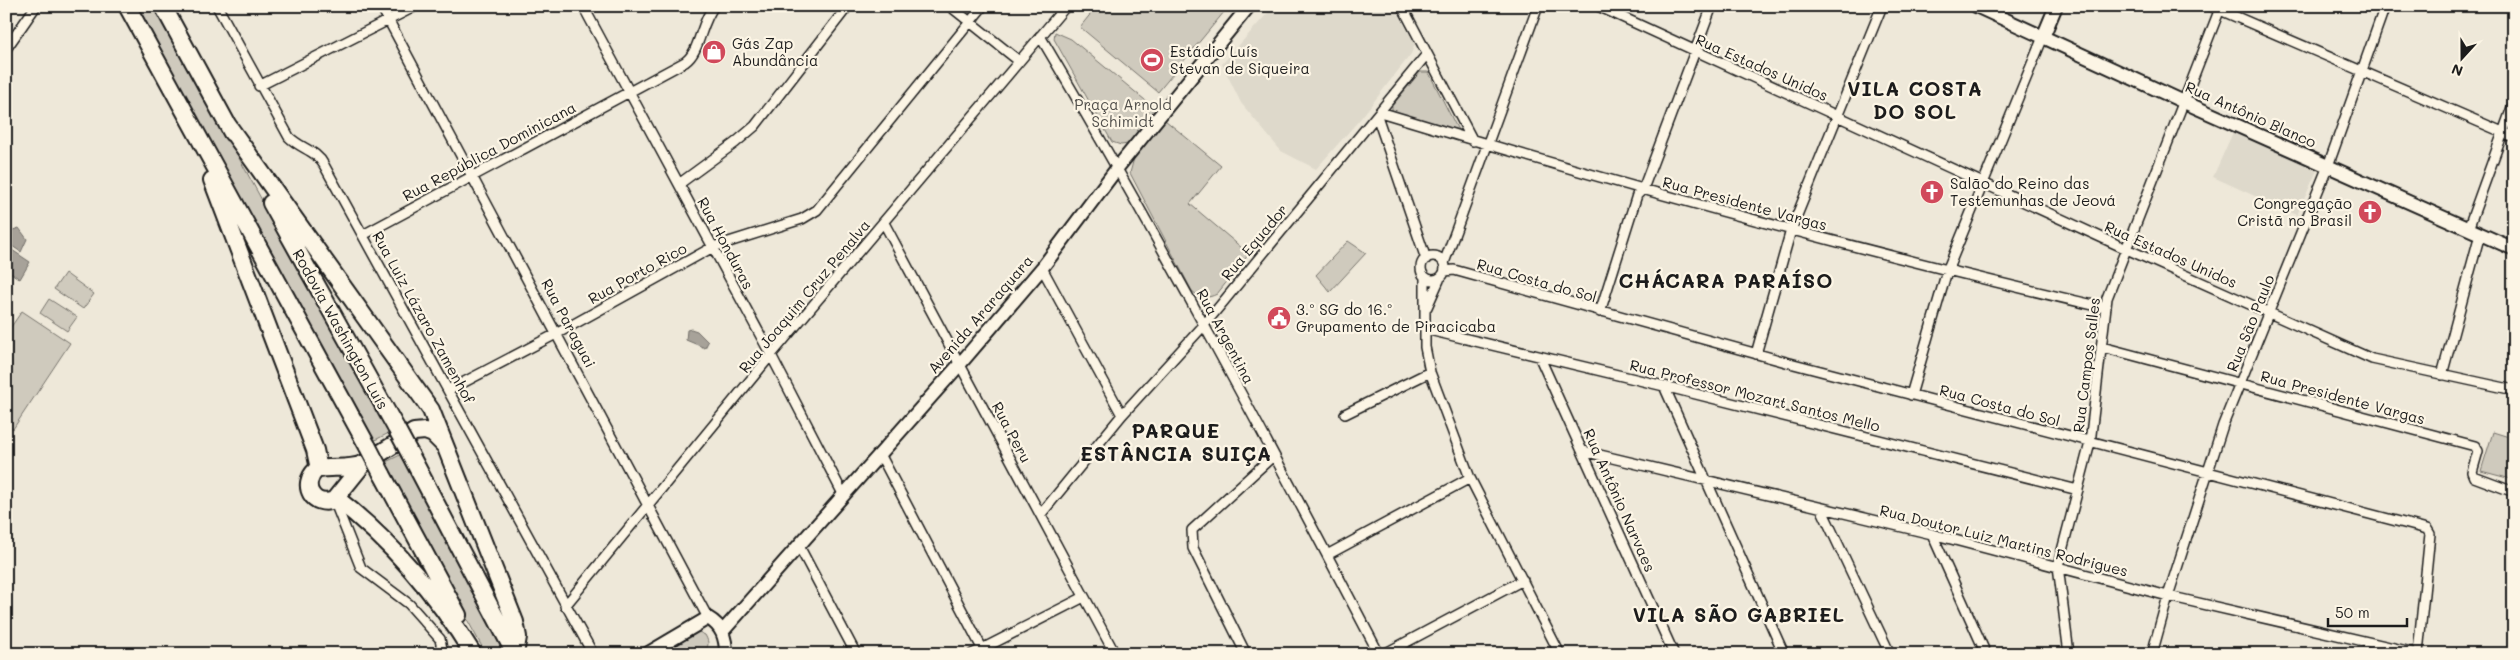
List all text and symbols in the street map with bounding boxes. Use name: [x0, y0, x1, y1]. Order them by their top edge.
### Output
street label: Rua Estados Unidos: [1693, 29, 1831, 105]
north arrow: [2438, 32, 2488, 82]
place label: Gás Zap Abundância: [732, 33, 818, 70]
shop icon: Gás Zap Abundância: [701, 39, 727, 65]
place label: Estádio Luís Stevan de Siqueira: [1170, 41, 1310, 78]
sports icon: Estádio Luís Stevan de Siqueira: [1139, 47, 1165, 73]
text: N: [2449, 60, 2466, 81]
district label: VILA COSTA DO SOL: [1847, 75, 1983, 124]
street label: Rua Antônio Blanco: [2182, 76, 2320, 152]
park label: Praça Arnold Schimidt: [1074, 94, 1172, 131]
street label: Rua República Dominicana: [399, 97, 579, 205]
street label: Rua Presidente Vargas: [1661, 171, 1829, 235]
place label: Salão do Reino das Testemunhas de Jeová: [1950, 173, 2116, 210]
church icon: Salão do Reino das Testemunhas de Jeová: [1919, 179, 1945, 205]
street label: Rua Honduras: [693, 193, 759, 293]
place label: Congregação Cristã no Brasil: [2237, 193, 2352, 230]
church icon: Congregação Cristã no Brasil: [2357, 199, 2383, 225]
street label: Rua Equador: [1216, 200, 1292, 284]
street label: Rua Joaquim Cruz Penalva: [734, 215, 874, 377]
street label: Rua Estados Unidos: [2102, 216, 2240, 292]
street label: Rua Luiz Lázaro Zamenhof: [368, 227, 480, 408]
street label: Rua Porto Rico: [584, 238, 690, 308]
street label: Rodovia Washington Luís: [289, 245, 393, 413]
street label: Avenida Araraquara: [923, 251, 1037, 377]
street label: Rua Costa do Sol: [1475, 253, 1599, 307]
district label: CHÁCARA PARAÍSO: [1618, 267, 1834, 293]
street label: Rua São Paulo: [2221, 271, 2279, 374]
street label: Rua Paraguai: [537, 275, 601, 371]
street label: Rua Argentina: [1193, 285, 1259, 387]
street label: Rua Campos Salles: [2068, 296, 2104, 434]
place label: 3.º SG do 16.º Grupamento de Piracicaba: [1296, 299, 1496, 336]
public building icon: 3.º SG do 16.º Grupamento de Piracicaba: [1266, 305, 1292, 331]
street label: Rua Professor Mozart Santos Mello: [1628, 354, 1882, 436]
street label: Rua Presidente Vargas: [2259, 365, 2427, 429]
street label: Rua Costa do Sol: [1938, 379, 2062, 431]
street label: Rua Peru: [988, 398, 1036, 466]
district label: PARQUE ESTÂNCIA SUIÇA: [1080, 417, 1272, 466]
street label: Rua Antônio Narvaes: [1579, 425, 1661, 575]
street label: Rua Doutor Luiz Martins Rodrigues: [1878, 499, 2130, 581]
scale bar: [2328, 595, 2406, 627]
district label: VILA SÃO GABRIEL: [1633, 601, 1845, 627]
text: 50 m: [2335, 602, 2370, 622]

